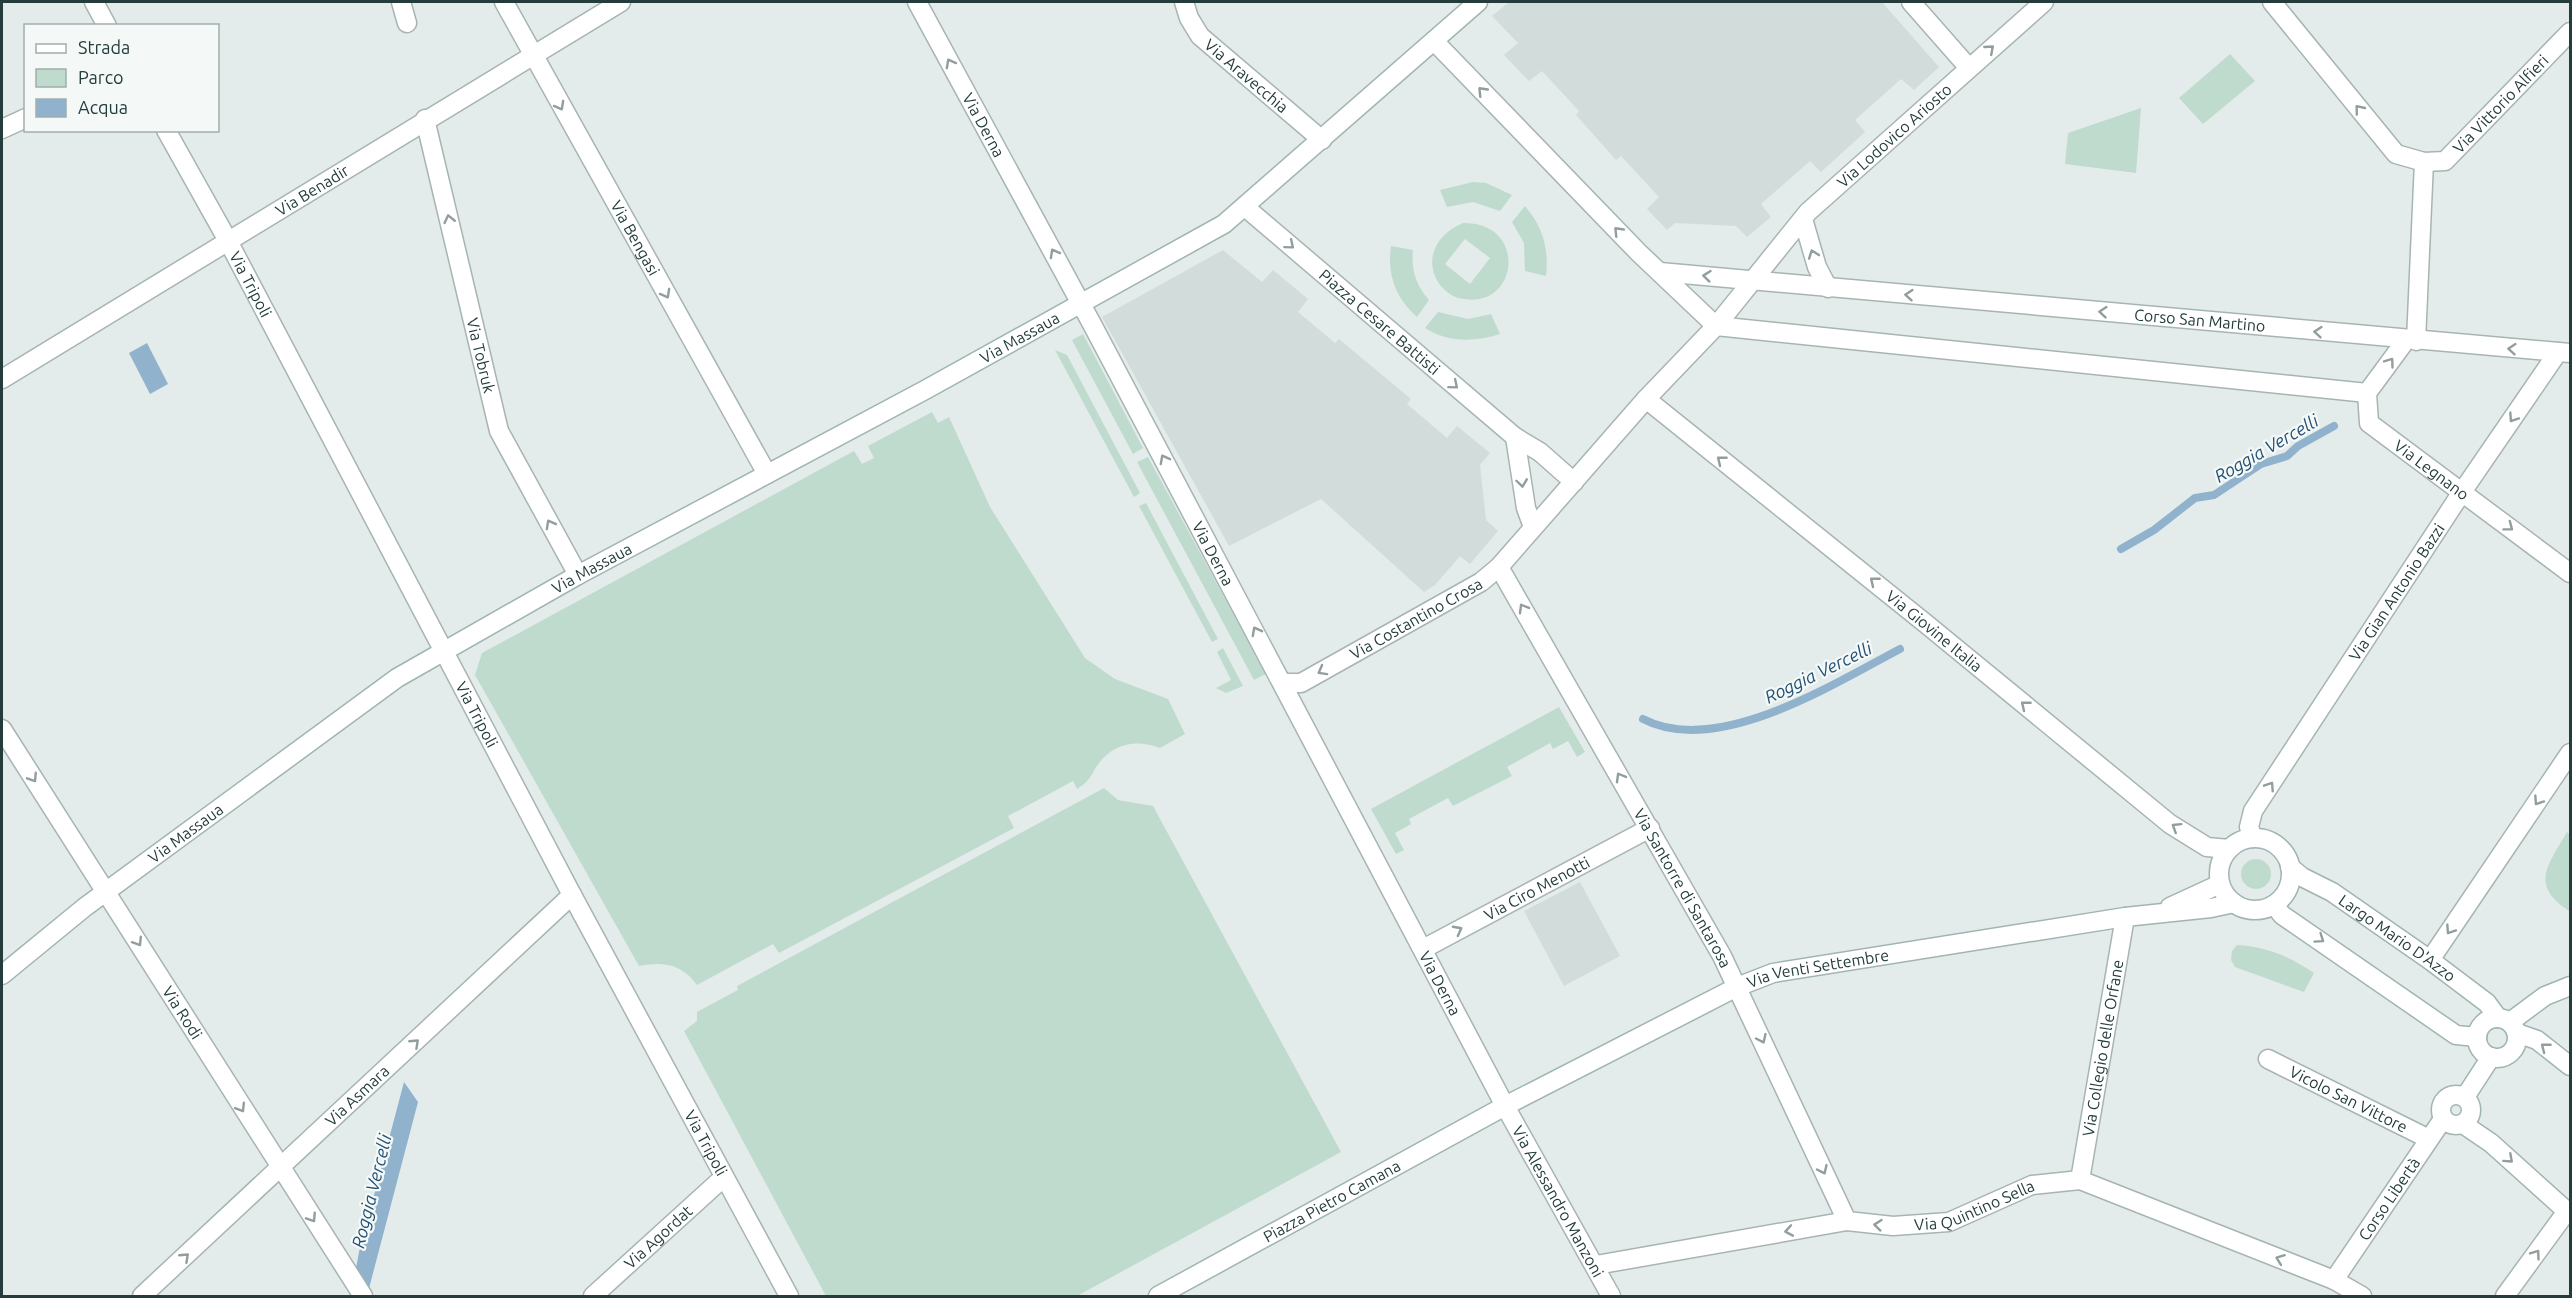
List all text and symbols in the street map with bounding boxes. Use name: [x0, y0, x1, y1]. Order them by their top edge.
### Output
legend: [24, 24, 219, 132]
street label: Via Aravecchia: [1201, 35, 1292, 116]
text: Strada: [78, 37, 130, 57]
one-way arrow: [1983, 45, 1994, 56]
street label: Via Vittorio Alfieri: [2449, 51, 2552, 157]
one-way arrow: [946, 59, 957, 69]
text: Parco: [78, 67, 124, 87]
street label: Via Lodovico Ariosto: [1833, 80, 1955, 191]
one-way arrow: [1479, 87, 1490, 98]
street label: Via Derna: [959, 90, 1008, 160]
text: Acqua: [78, 97, 128, 117]
one-way arrow: [553, 100, 564, 110]
one-way arrow: [2356, 104, 2367, 115]
street label: Via Benadir: [272, 161, 352, 219]
street label: Via Bengasi: [607, 197, 663, 278]
one-way arrow: [443, 214, 456, 224]
one-way arrow: [1614, 228, 1625, 238]
one-way arrow: [1283, 238, 1294, 249]
street label: Via Tripoli: [226, 248, 275, 320]
one-way arrow: [1050, 249, 1061, 259]
one-way arrow: [1807, 250, 1820, 260]
street label: Piazza Cesare Battisti: [1316, 265, 1444, 378]
one-way arrow: [1703, 270, 1712, 283]
one-way arrow: [659, 288, 670, 298]
one-way arrow: [1904, 289, 1913, 302]
street label: Corso San Martino: [2134, 305, 2266, 335]
one-way arrow: [2098, 306, 2107, 319]
street label: Via Massaua: [977, 308, 1062, 367]
street label: Via Tobruk: [463, 316, 499, 395]
one-way arrow: [2313, 326, 2322, 339]
one-way arrow: [2508, 342, 2517, 355]
one-way arrow: [2382, 358, 2393, 369]
one-way arrow: [1447, 378, 1458, 389]
water label: Roggia Vercelli: [2210, 410, 2322, 486]
one-way arrow: [2509, 411, 2520, 422]
street label: Via Legnano: [2391, 436, 2472, 503]
one-way arrow: [1160, 455, 1171, 465]
one-way arrow: [1717, 456, 1728, 467]
one-way arrow: [1515, 478, 1527, 487]
street label: Via Derna: [1189, 518, 1237, 589]
one-way arrow: [546, 520, 557, 530]
street label: Via Gian Antonio Bazzi: [2345, 520, 2448, 664]
one-way arrow: [2502, 520, 2513, 531]
street label: Via Massaua: [549, 539, 635, 597]
street label: Via Costantino Crosa: [1347, 574, 1486, 663]
one-way arrow: [1869, 578, 1880, 589]
street label: Via Giovine Italia: [1883, 586, 1986, 675]
one-way arrow: [1518, 604, 1530, 615]
one-way arrow: [1252, 627, 1263, 637]
water label: Roggia Vercelli: [1761, 637, 1875, 707]
one-way arrow: [1317, 664, 1328, 675]
street label: Via Tripoli: [452, 678, 502, 750]
one-way arrow: [2021, 701, 2032, 712]
one-way arrow: [26, 771, 37, 782]
one-way arrow: [1616, 773, 1628, 783]
one-way arrow: [2262, 782, 2274, 792]
one-way arrow: [2534, 794, 2545, 805]
street label: Via Massaua: [145, 800, 226, 867]
street label: Via Santorre di Santarosa: [1630, 805, 1735, 971]
one-way arrow: [2172, 823, 2182, 835]
street label: Via Ciro Menotti: [1481, 853, 1593, 924]
street label: Largo Mario D'Azzo: [2336, 891, 2459, 985]
one-way arrow: [2446, 924, 2457, 935]
one-way arrow: [1452, 926, 1462, 937]
one-way arrow: [2314, 932, 2325, 943]
one-way arrow: [130, 936, 141, 947]
street label: Via Venti Settembre: [1744, 946, 1890, 991]
street label: Via Derna: [1416, 948, 1464, 1018]
street label: Via Collegio delle Orfane: [2079, 958, 2127, 1138]
street label: Via Rodi: [159, 983, 206, 1042]
one-way arrow: [1755, 1033, 1767, 1044]
one-way arrow: [408, 1039, 418, 1050]
one-way arrow: [2541, 1043, 2552, 1054]
street label: Via Asmara: [321, 1061, 393, 1129]
street label: Vicolo San Vittore: [2287, 1062, 2411, 1136]
one-way arrow: [234, 1102, 246, 1112]
street label: Via Tripoli: [681, 1107, 731, 1179]
street label: Via Alessandro Manzoni: [1509, 1122, 1608, 1280]
water label: Roggia Vercelli: [347, 1131, 395, 1250]
one-way arrow: [2502, 1152, 2513, 1163]
street label: Corso Libertà: [2355, 1154, 2423, 1244]
street label: Piazza Pietro Camana: [1260, 1156, 1403, 1246]
one-way arrow: [1815, 1164, 1827, 1175]
street label: Via Quintino Sella: [1914, 1176, 2037, 1233]
street label: Via Agordat: [620, 1201, 696, 1272]
one-way arrow: [305, 1212, 316, 1223]
one-way arrow: [1873, 1219, 1882, 1231]
one-way arrow: [1784, 1224, 1794, 1237]
one-way arrow: [2529, 1249, 2540, 1260]
one-way arrow: [178, 1253, 189, 1264]
one-way arrow: [2275, 1254, 2286, 1266]

